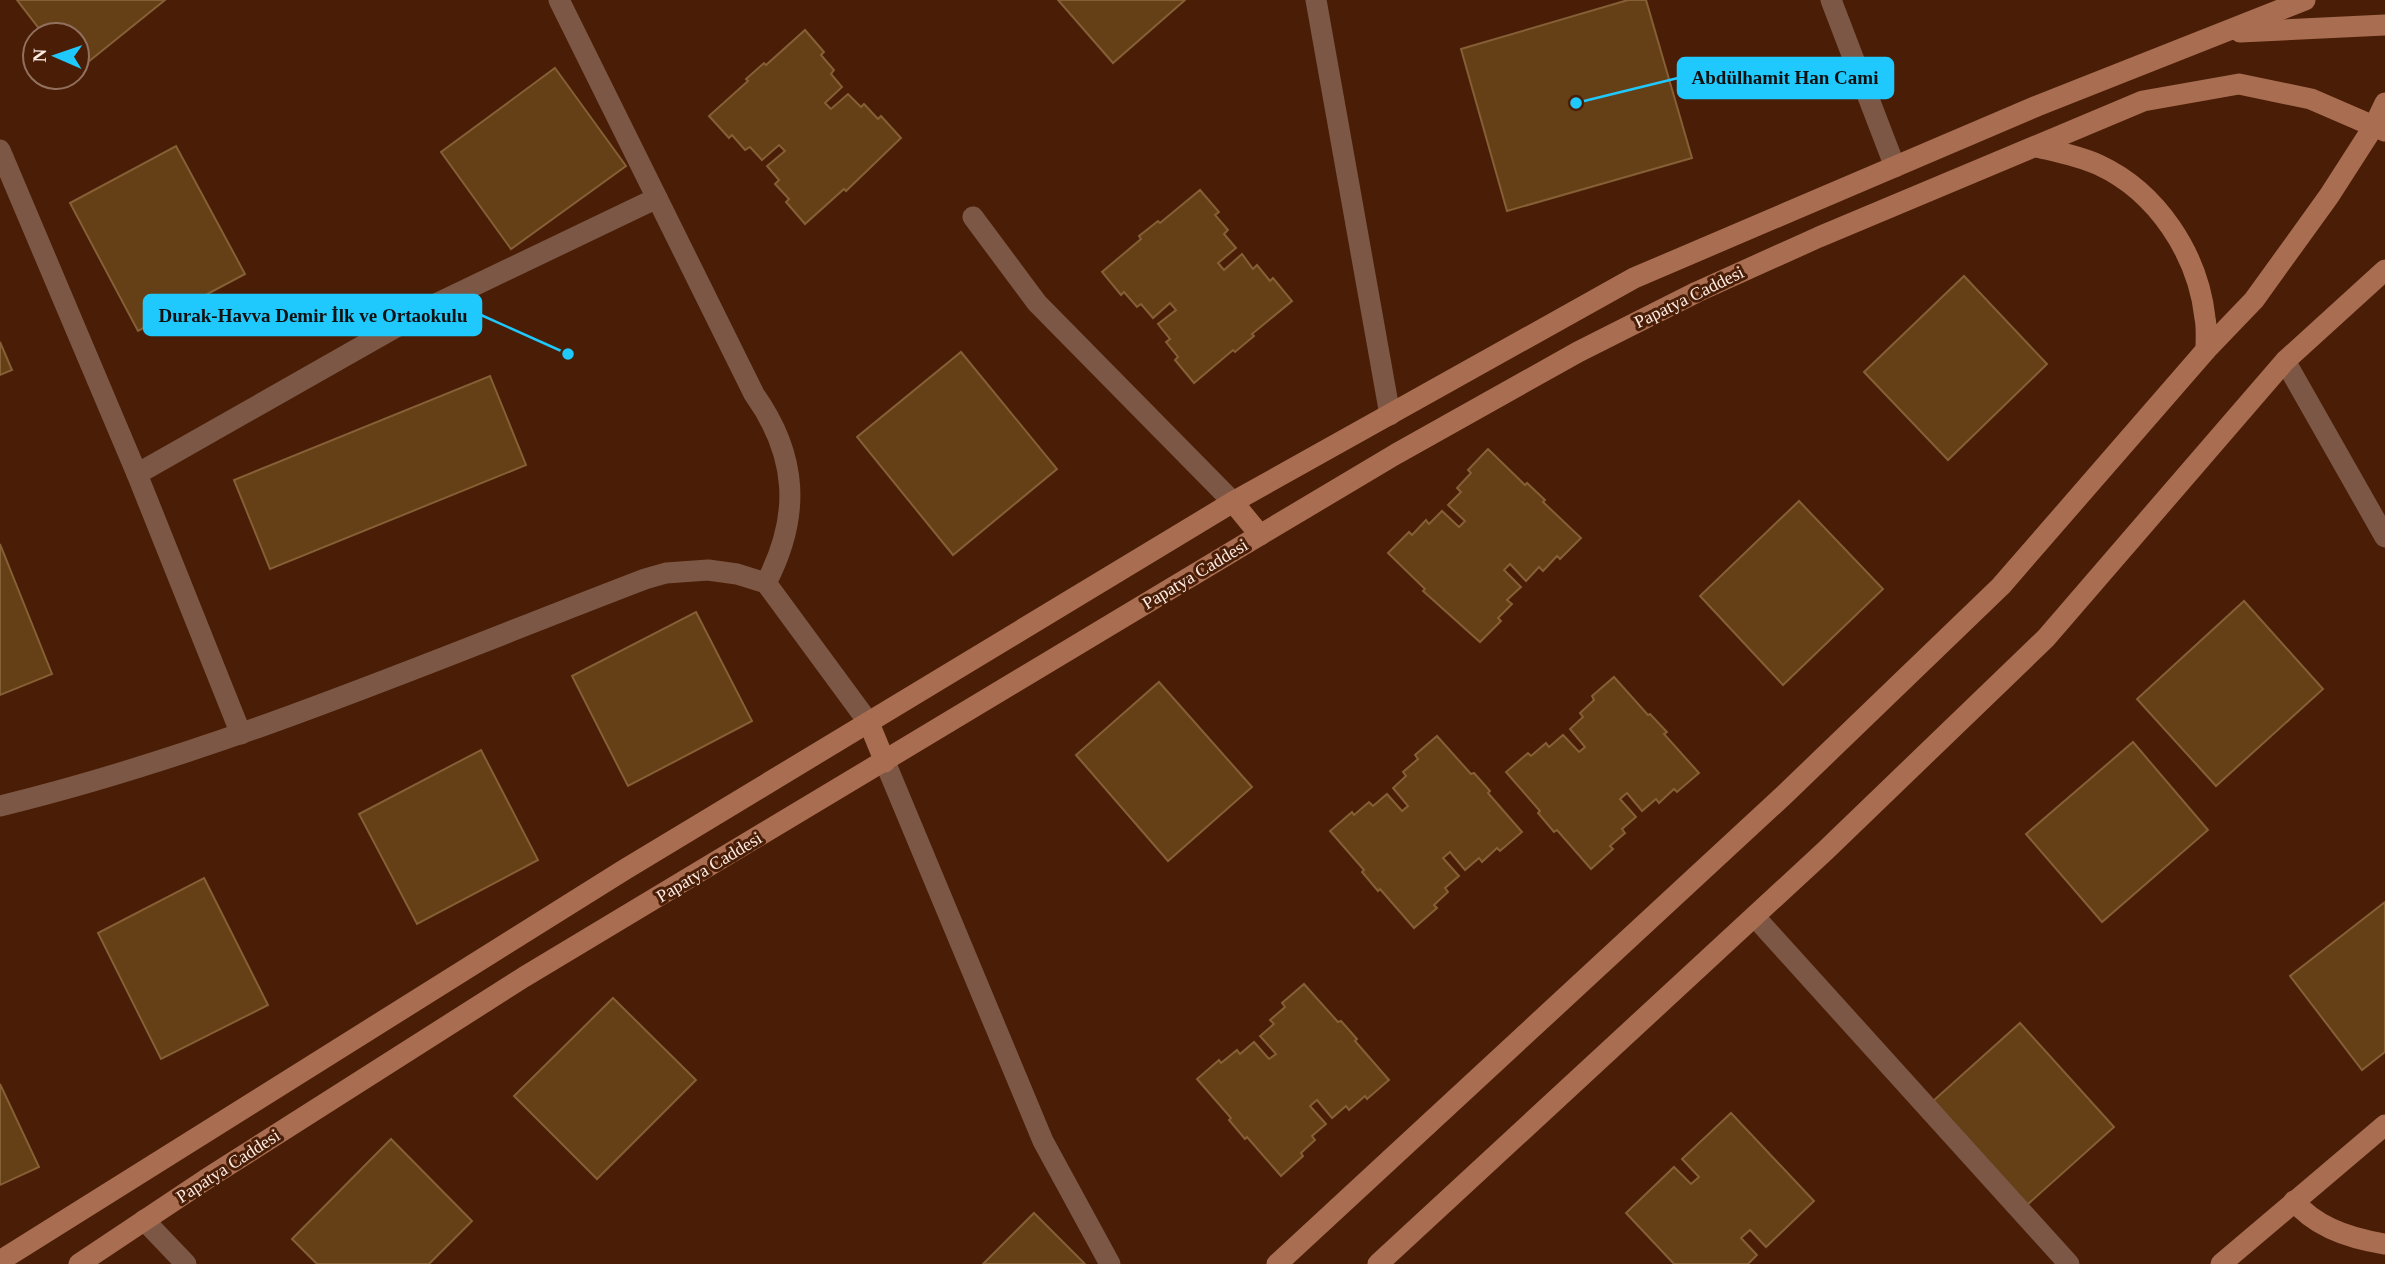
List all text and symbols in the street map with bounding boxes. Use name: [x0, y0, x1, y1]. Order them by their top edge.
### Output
north arrow: [21, 21, 91, 91]
text: N: [29, 48, 50, 63]
callout: Abdülhamit Han Cami: [1678, 58, 1893, 98]
text: Abdülhamit Han Cami: [1692, 67, 1878, 88]
street label: Papatya Caddesi: [1631, 262, 1747, 332]
callout: Durak-Havva Demir İlk ve Ortaokulu: [144, 295, 481, 335]
text: Durak-Havva Demir İlk ve Ortaokulu: [159, 305, 468, 326]
street label: Papatya Caddesi: [1139, 535, 1251, 613]
street label: Papatya Caddesi: [653, 828, 765, 906]
street label: Papatya Caddesi: [172, 1125, 284, 1207]

